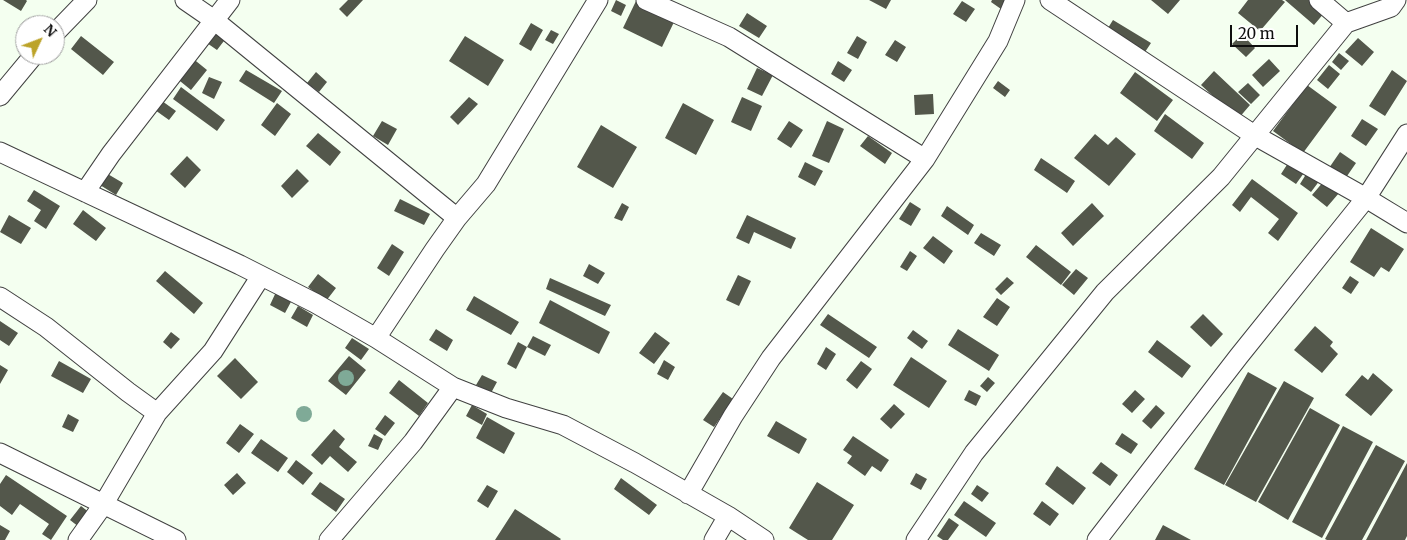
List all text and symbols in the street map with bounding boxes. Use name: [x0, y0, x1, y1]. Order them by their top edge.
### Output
north arrow: [15, 15, 65, 65]
scale bar: [1232, 15, 1300, 47]
text: N: [40, 20, 61, 41]
text: 20 m: [1238, 24, 1275, 43]

